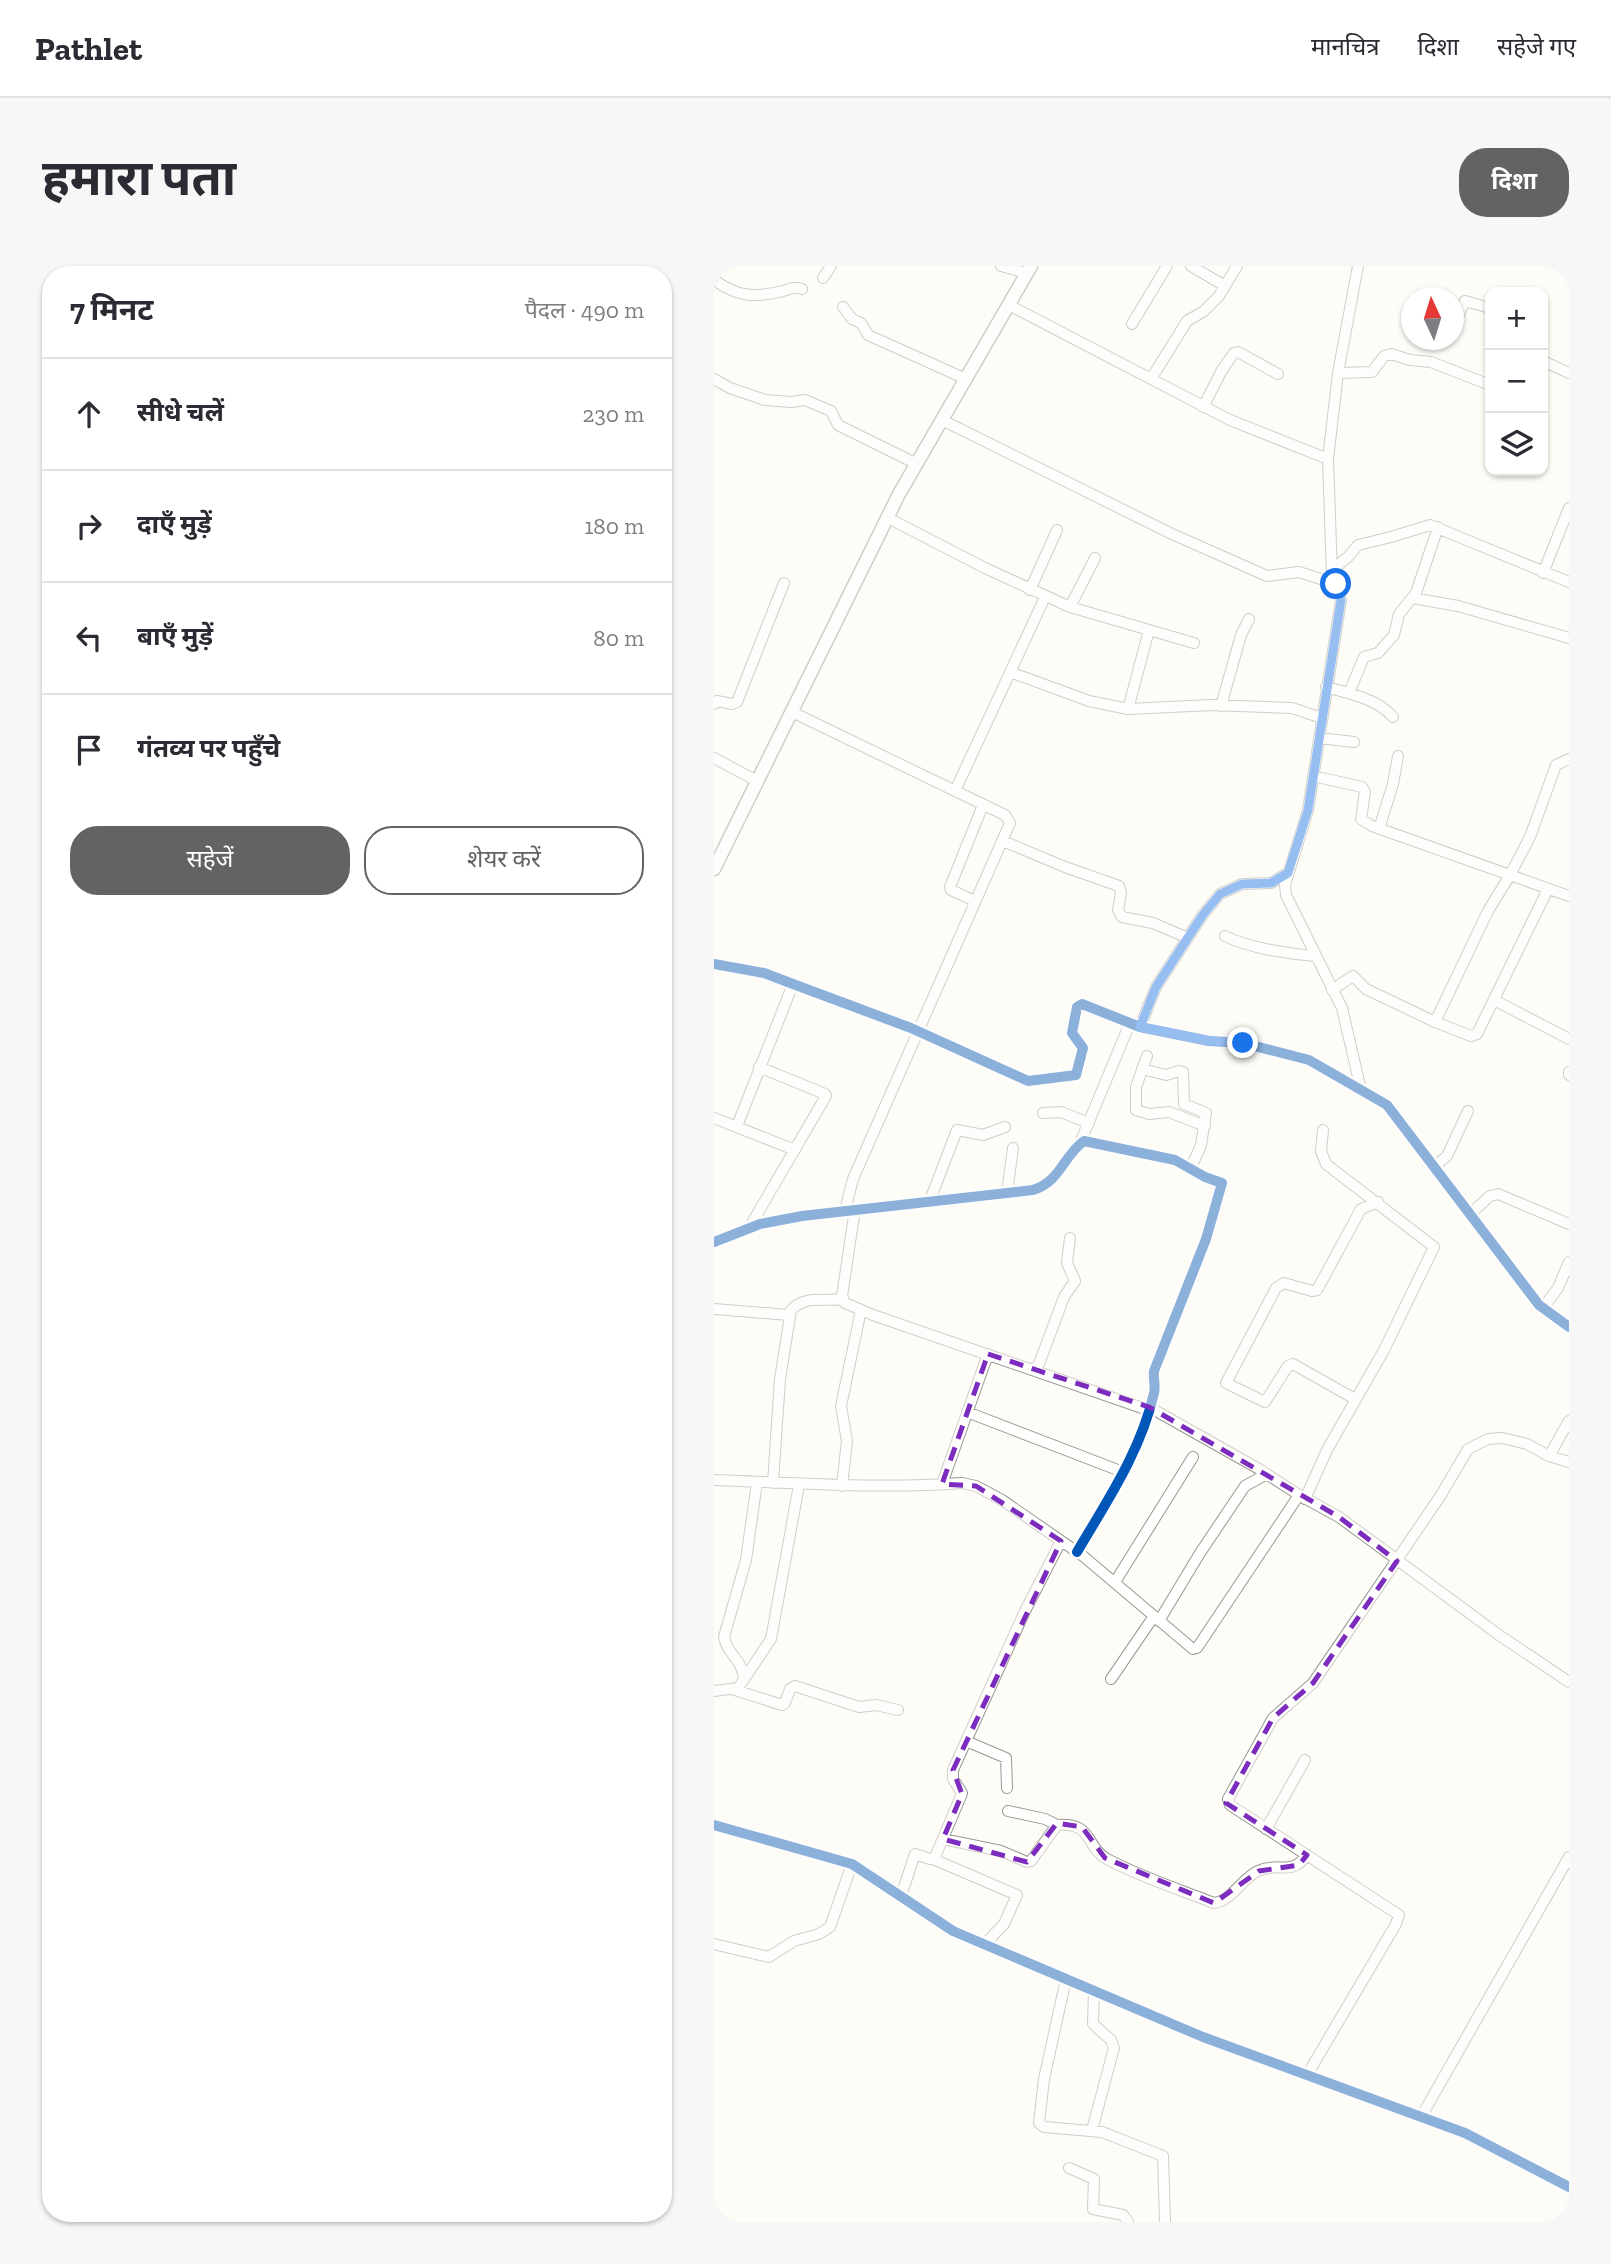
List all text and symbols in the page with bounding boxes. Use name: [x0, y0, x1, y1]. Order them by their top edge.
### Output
text: Pathlet: [35, 29, 142, 68]
text: मानचित्र: [1311, 32, 1379, 61]
text: दिशा: [1417, 32, 1459, 61]
text: सहेजे गए: [1497, 32, 1576, 61]
button: दिशा: [1459, 148, 1569, 217]
text: हमारा पता: [42, 149, 236, 208]
north arrow: [1401, 287, 1464, 350]
map controls: [1485, 287, 1548, 476]
button: +: [1485, 287, 1548, 350]
text: 7 मिनट: [70, 292, 153, 328]
text: पैदल · 490 m: [525, 296, 644, 324]
button: −: [1485, 350, 1548, 413]
icon: ahead: [70, 395, 108, 433]
text: सीधे चलें: [137, 396, 224, 428]
text: 230 m: [583, 400, 644, 428]
button: layers: [1485, 413, 1548, 476]
icon: right: [70, 507, 108, 545]
text: दाएँ मुड़ें: [137, 508, 212, 540]
text: 180 m: [584, 512, 644, 540]
route start: [1320, 568, 1351, 599]
icon: left: [70, 619, 108, 657]
text: बाएँ मुड़ें: [137, 620, 213, 652]
text: 80 m: [593, 624, 644, 652]
icon: arrive: [70, 731, 108, 769]
text: गंतव्य पर पहुँचे: [137, 732, 280, 764]
button: सहेजें: [70, 826, 350, 895]
button: शेयर करें: [364, 826, 644, 895]
route end: [1227, 1027, 1258, 1058]

